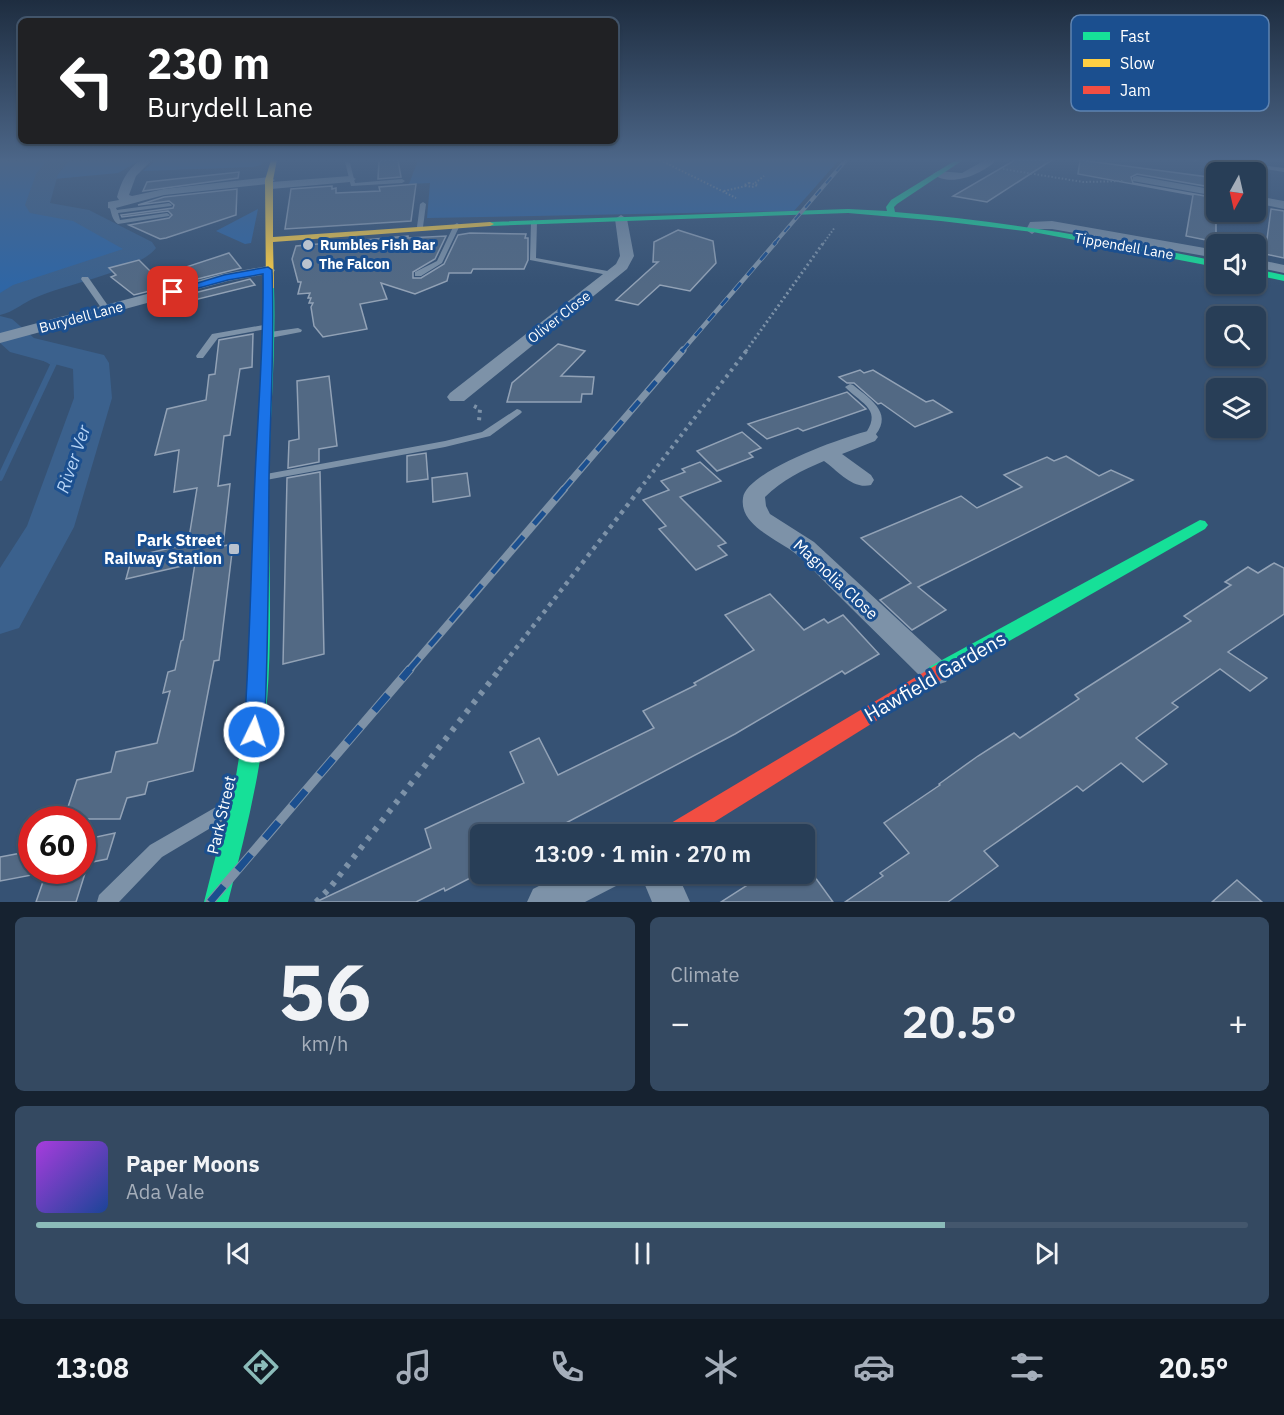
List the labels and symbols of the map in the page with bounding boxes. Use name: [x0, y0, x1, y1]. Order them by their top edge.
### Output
legend: [1071, 15, 1269, 111]
text: Fast: [1120, 26, 1150, 46]
text: Slow: [1120, 53, 1155, 73]
text: Jam: [1120, 80, 1151, 100]
north arrow: [1206, 162, 1266, 222]
street label: Tippendell Lane: [1073, 228, 1175, 264]
place label: Rumbles Fish Bar: [320, 236, 435, 254]
marker: Rumbles Fish Bar: [301, 238, 315, 252]
place label: The Falcon: [319, 255, 390, 273]
marker: The Falcon: [300, 257, 314, 271]
pin: [147, 266, 198, 317]
street label: Oliver Close: [524, 287, 594, 347]
street label: Burydell Lane: [37, 297, 125, 337]
water label: River Ver: [51, 422, 95, 496]
place label: Park Street Railway Station: [104, 530, 222, 568]
street label: Magnolia Close: [789, 535, 883, 623]
marker: Park Street Railway Station: [227, 542, 241, 556]
street label: Hawfield Gardens: [859, 624, 1011, 728]
position arrow: [222, 700, 286, 764]
street label: Park Street: [202, 774, 240, 856]
speed limit sign: 60: [18, 806, 96, 884]

